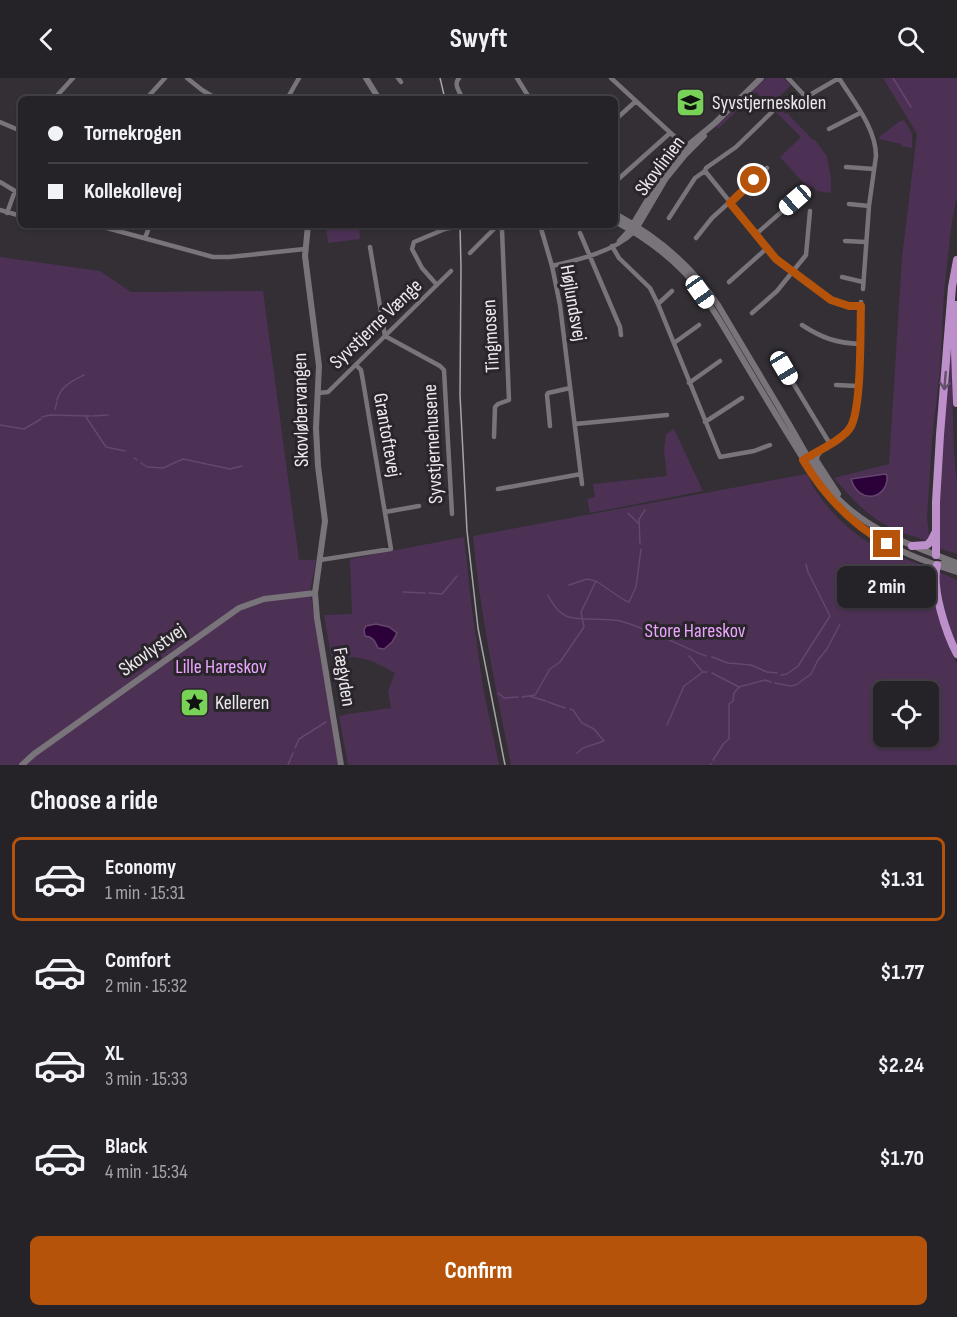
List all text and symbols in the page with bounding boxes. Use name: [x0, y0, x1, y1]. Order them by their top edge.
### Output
icon: back: [30, 23, 63, 56]
text: Swyft: [450, 23, 507, 55]
icon: search: [894, 23, 927, 56]
school or university icon: Syvstjerneskolen: [675, 87, 707, 119]
place label: Syvstjerneskolen: [712, 91, 826, 115]
text: Tornekrogen: [84, 120, 182, 147]
street label: Skovlinien: [630, 131, 690, 201]
route start: [740, 166, 767, 193]
text: Kollekollevej: [84, 178, 182, 205]
car: [776, 181, 814, 219]
street label: Højlundsvej: [554, 263, 592, 343]
car: [682, 272, 718, 312]
street label: Syvstjerne Vænge: [325, 274, 427, 374]
street label: Tingmosen: [477, 299, 505, 373]
car: [767, 348, 801, 388]
street label: Skovløbervangen: [288, 353, 314, 467]
one-way arrow: [939, 371, 950, 391]
street label: Syvstjernehusene: [418, 383, 448, 505]
street label: Grantoftevej: [368, 391, 406, 479]
route end: [873, 530, 900, 557]
callout: 2 min: [838, 565, 936, 607]
text: 2 min: [867, 575, 906, 599]
street label: Skovlystvej: [114, 618, 190, 682]
park label: Store Hareskov: [644, 619, 746, 643]
street label: Fægyden: [328, 646, 360, 708]
park label: Lille Hareskov: [175, 655, 267, 679]
map controls: [873, 681, 939, 747]
button: locate: [873, 681, 939, 747]
place icon: Kelleren: [178, 687, 210, 719]
place label: Kelleren: [215, 691, 269, 715]
text: Choose a ride: [30, 785, 158, 817]
icon: car: [33, 852, 87, 906]
text: Economy: [105, 854, 176, 881]
text: $1.31: [880, 866, 924, 893]
text: 1 min · 15:31: [105, 881, 185, 905]
icon: car: [33, 945, 87, 999]
text: Comfort: [105, 947, 171, 974]
text: $1.77: [880, 959, 924, 986]
text: 2 min · 15:32: [105, 974, 187, 998]
icon: car: [33, 1038, 87, 1092]
text: XL: [105, 1040, 124, 1067]
text: $2.24: [878, 1052, 924, 1079]
text: 3 min · 15:33: [105, 1067, 188, 1091]
icon: car: [33, 1131, 87, 1185]
text: Black: [105, 1133, 147, 1160]
text: $1.70: [879, 1145, 924, 1172]
text: 4 min · 15:34: [105, 1160, 188, 1184]
button: Confirm: [30, 1236, 927, 1305]

